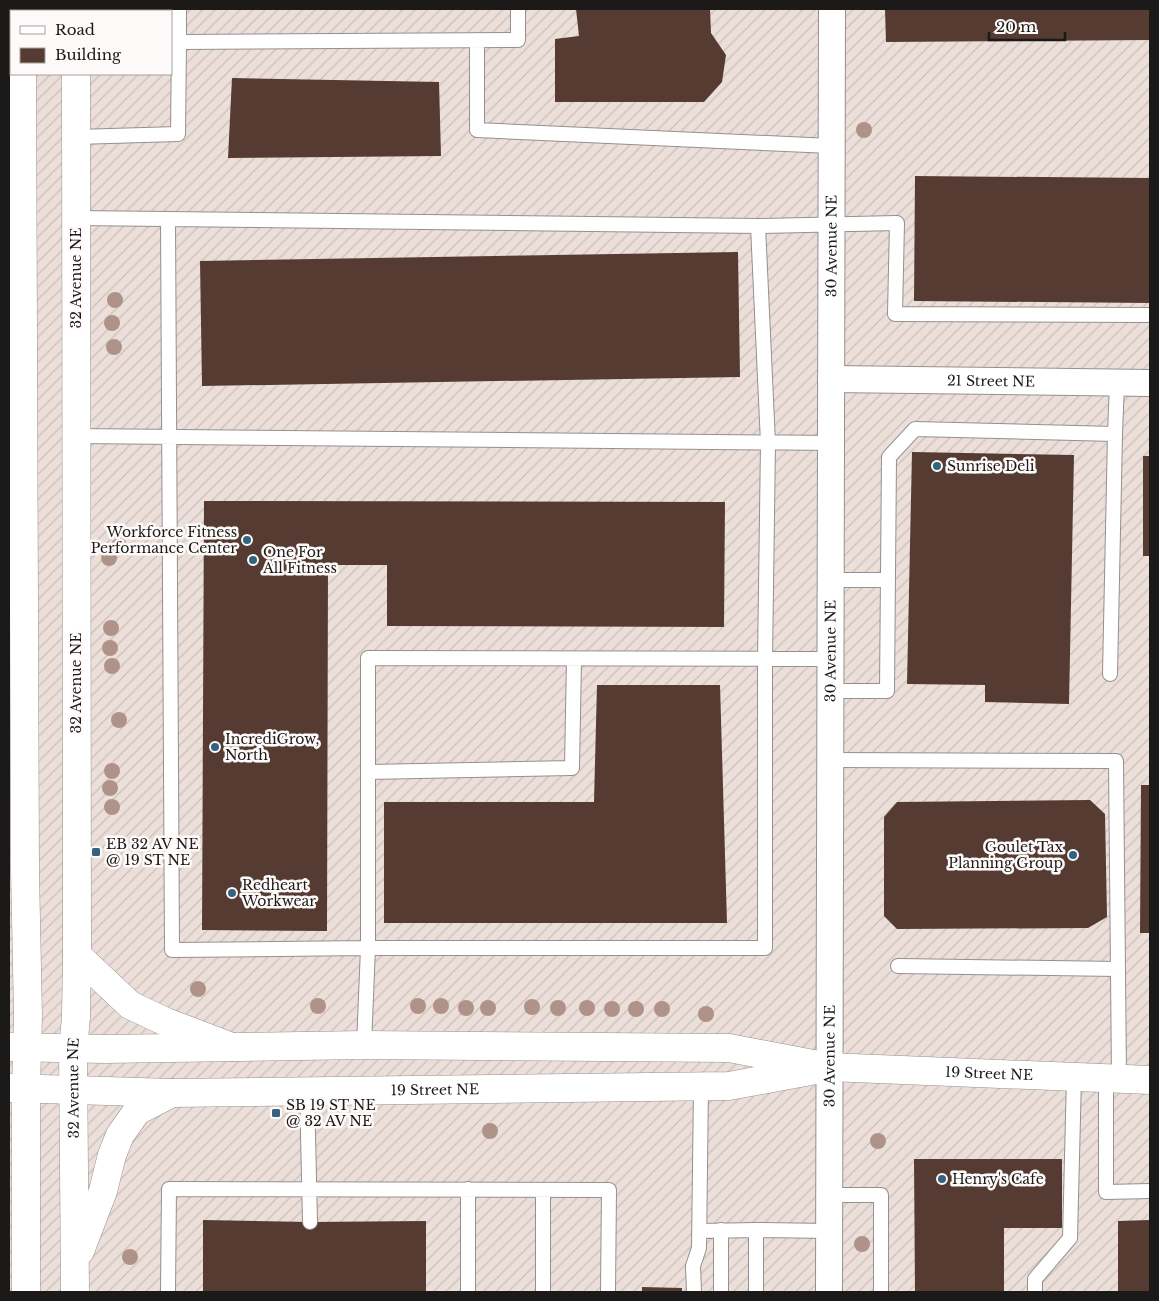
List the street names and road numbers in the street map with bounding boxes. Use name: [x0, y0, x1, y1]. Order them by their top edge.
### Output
street label: 30 Avenue NE: [822, 195, 841, 297]
street label: 32 Avenue NE: [67, 228, 85, 328]
street label: 21 Street NE: [947, 371, 1035, 391]
street label: 30 Avenue NE: [821, 600, 840, 702]
street label: 32 Avenue NE: [67, 633, 85, 733]
street label: 30 Avenue NE: [820, 1005, 839, 1107]
street label: 32 Avenue NE: [64, 1037, 83, 1139]
street label: 19 Street NE: [945, 1063, 1033, 1084]
street label: 19 Street NE: [391, 1080, 479, 1099]

